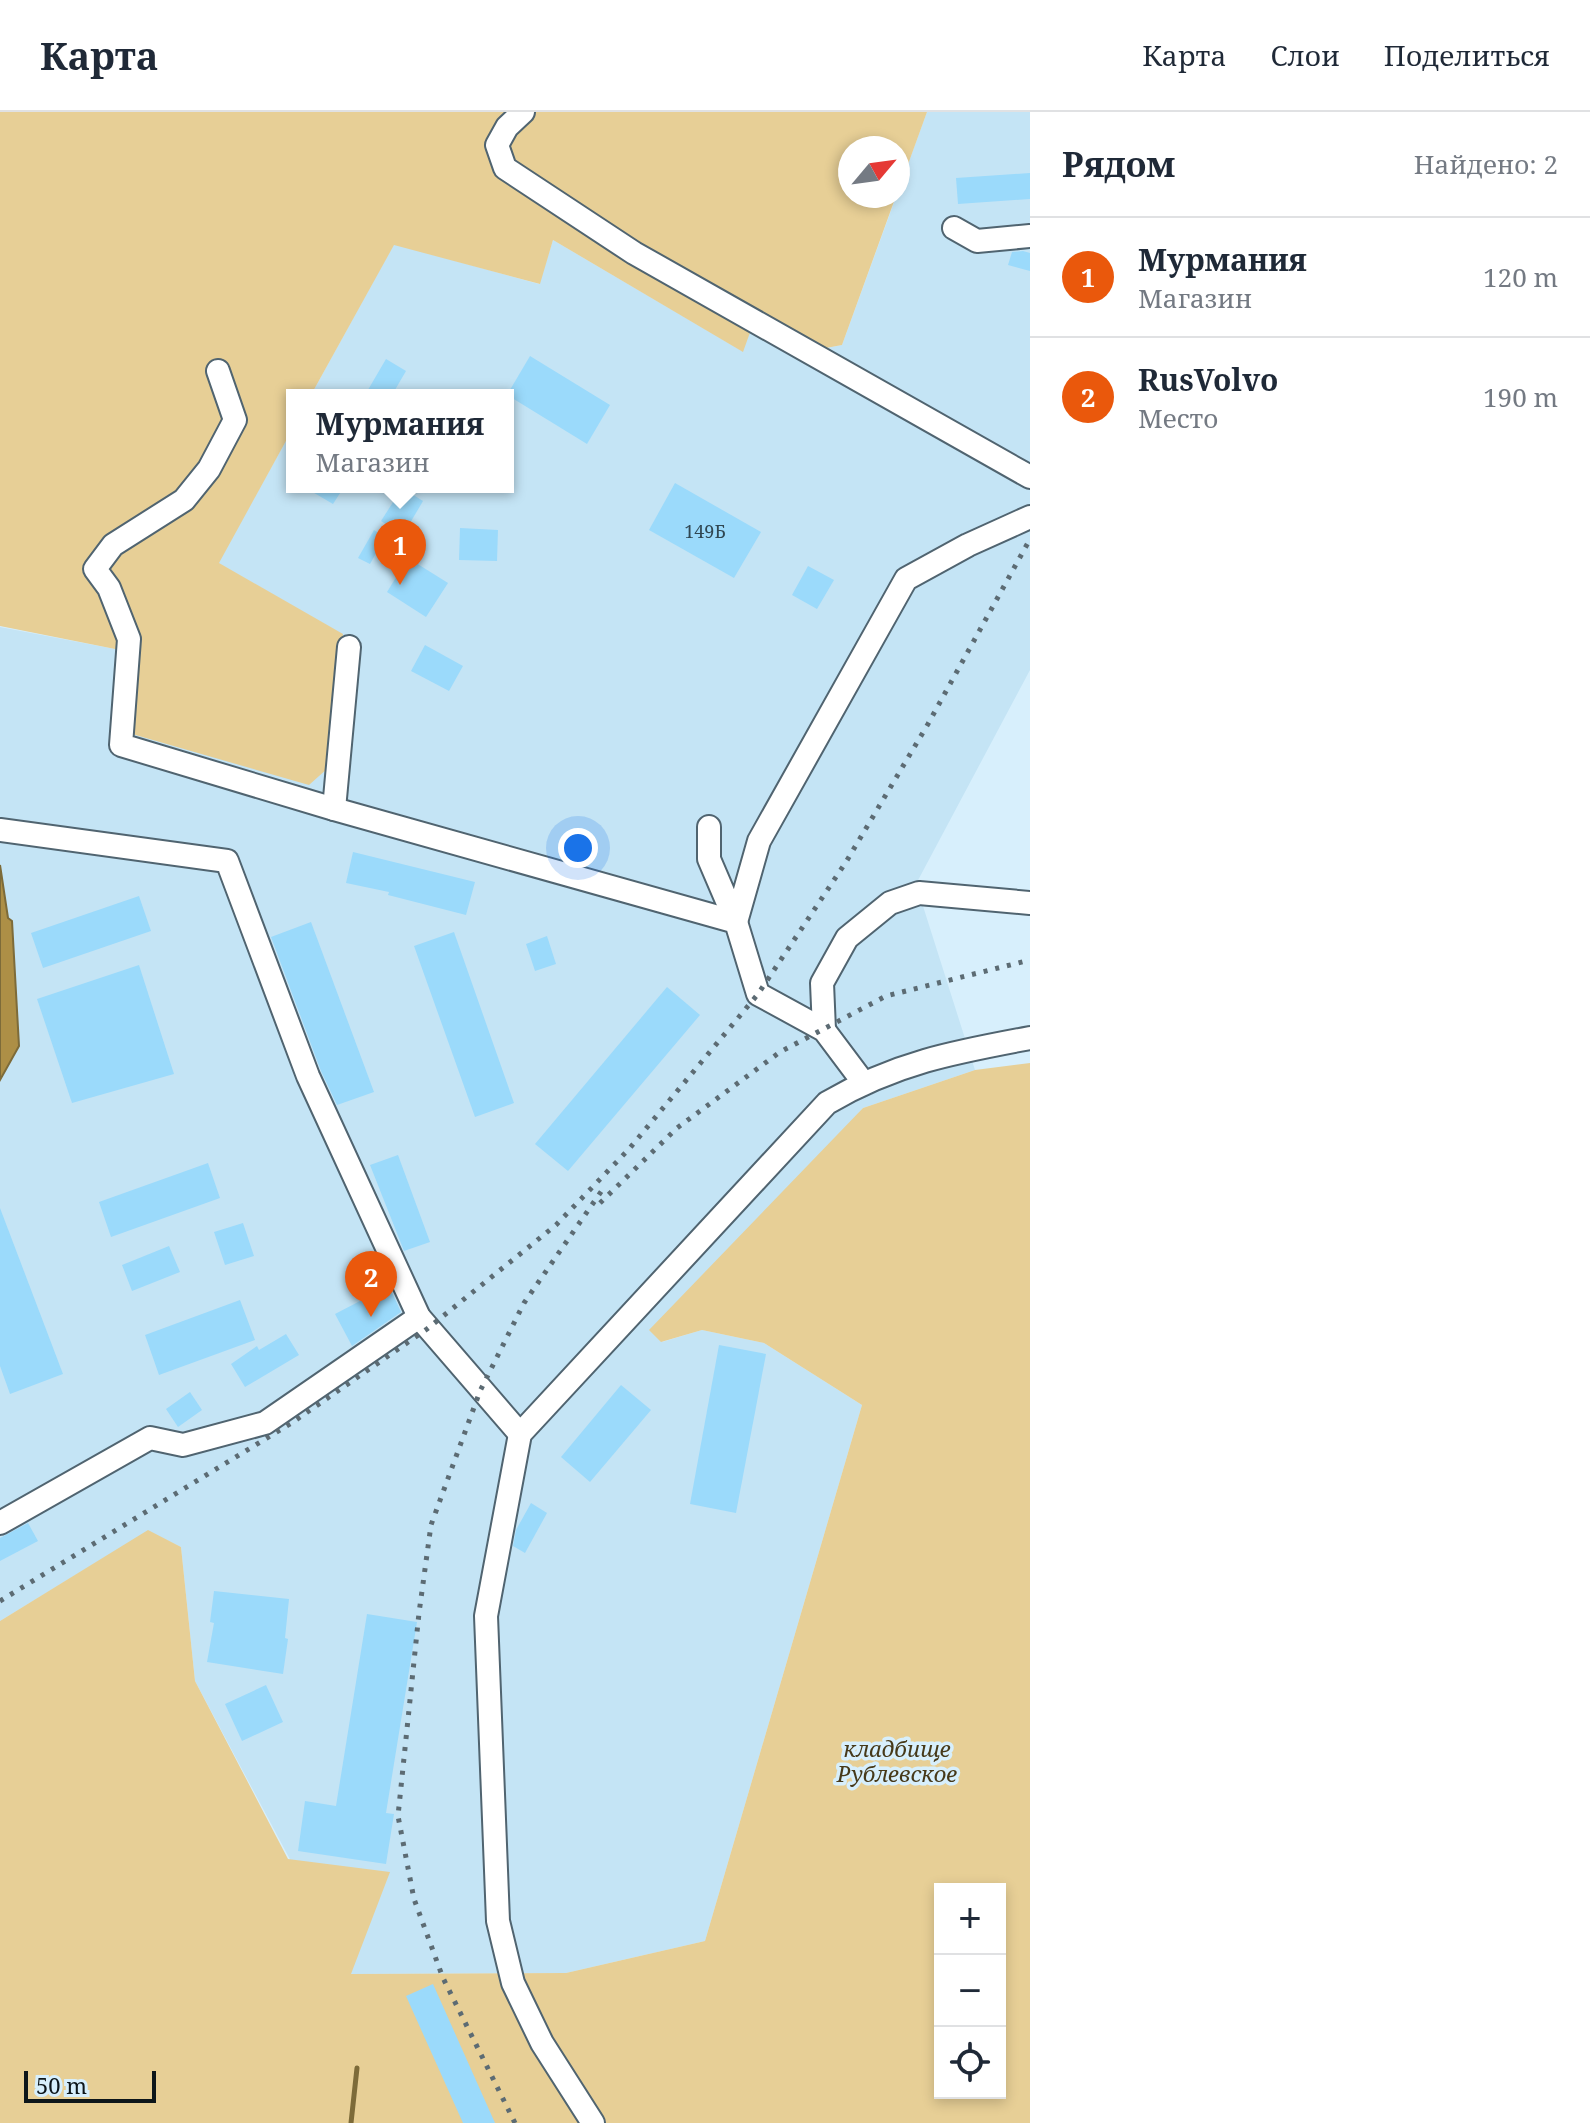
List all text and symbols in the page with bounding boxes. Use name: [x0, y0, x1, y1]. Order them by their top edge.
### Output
text: Карта: [40, 29, 158, 81]
text: Карта: [1142, 36, 1226, 74]
text: Слои: [1270, 36, 1340, 74]
text: Поделиться: [1384, 36, 1550, 74]
north arrow: [838, 136, 910, 208]
text: Рядом: [1062, 141, 1175, 187]
text: Найдено: 2: [1414, 146, 1558, 182]
text: Мурмания: [1138, 239, 1307, 280]
text: 1: [1081, 259, 1095, 295]
text: 120 m: [1483, 259, 1558, 295]
text: Магазин: [1138, 280, 1252, 316]
text: RusVolvo: [1138, 359, 1279, 400]
text: 2: [1081, 379, 1095, 415]
text: 190 m: [1483, 379, 1558, 415]
popup: [286, 389, 514, 493]
text: Место: [1138, 400, 1218, 436]
text: Мурмания: [316, 403, 484, 444]
text: Магазин: [316, 444, 430, 480]
pin: 1: [374, 519, 426, 585]
house number: 149Б: [684, 519, 726, 543]
your location: [558, 828, 598, 868]
pin: 2: [345, 1251, 397, 1317]
park label: кладбище Рублевское: [836, 1733, 957, 1788]
map controls: [934, 1883, 1006, 2099]
button: +: [934, 1883, 1006, 1955]
button: −: [934, 1955, 1006, 2027]
button: locate: [934, 2027, 1006, 2099]
scale bar: [24, 2067, 156, 2103]
text: 50 m: [36, 2070, 87, 2100]

